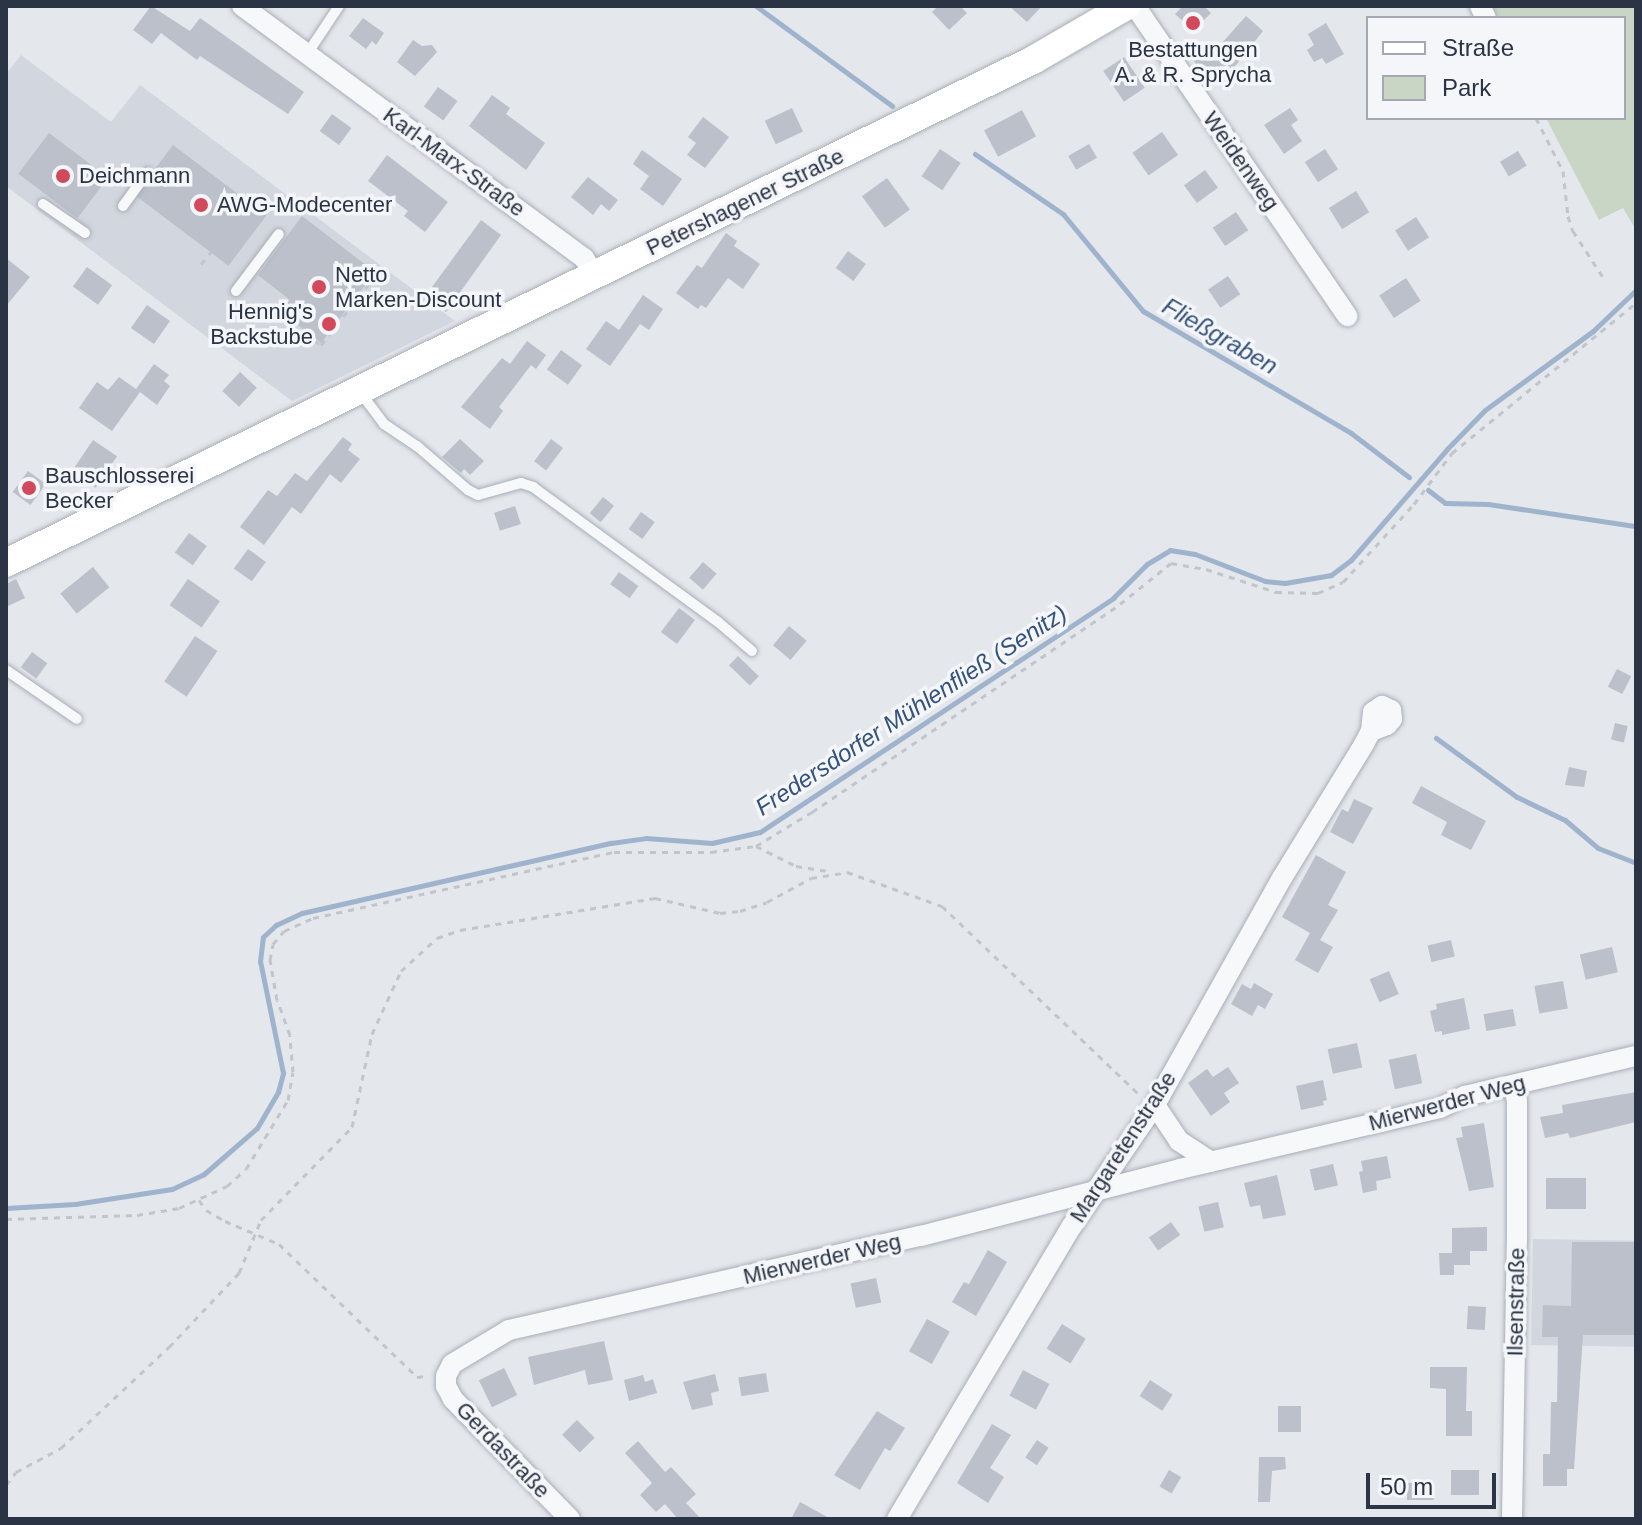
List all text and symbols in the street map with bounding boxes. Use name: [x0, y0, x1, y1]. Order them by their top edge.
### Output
marker: Bestattungen A. & R. Sprycha: [1184, 14, 1202, 32]
legend: [1366, 16, 1626, 120]
text: Straße: [1442, 34, 1514, 61]
place label: Bestattungen A. & R. Sprycha: [1115, 36, 1271, 88]
text: Park: [1442, 74, 1491, 101]
street label: Karl-Marx-Straße: [378, 102, 530, 222]
street label: Weidenweg: [1197, 107, 1285, 215]
street label: Petershagener Straße: [642, 143, 848, 261]
place label: Deichmann: [79, 163, 190, 189]
marker: Deichmann: [54, 167, 72, 185]
place label: AWG-Modecenter: [217, 192, 392, 218]
marker: AWG-Modecenter: [192, 196, 210, 214]
place label: Netto Marken-Discount: [335, 261, 501, 312]
marker: Netto Marken-Discount: [310, 278, 328, 296]
water label: Fließgraben: [1157, 292, 1283, 380]
place label: Hennig's Backstube: [210, 298, 313, 350]
marker: Hennig's Backstube: [320, 315, 338, 333]
place label: Bauschlosserei Becker: [45, 462, 194, 514]
marker: Bauschlosserei Becker: [20, 479, 38, 497]
water label: Fredersdorfer Mühlenfließ (Senitz): [750, 598, 1072, 822]
street label: Margaretenstraße: [1064, 1066, 1182, 1228]
street label: Mierwerder Weg: [1366, 1069, 1528, 1137]
street label: Mierwerder Weg: [741, 1228, 903, 1290]
street label: Ilsenstraße: [1502, 1247, 1530, 1357]
street label: Gerdastraße: [451, 1396, 555, 1504]
scale bar: [1370, 1457, 1500, 1507]
text: 50 m: [1380, 1473, 1433, 1500]

